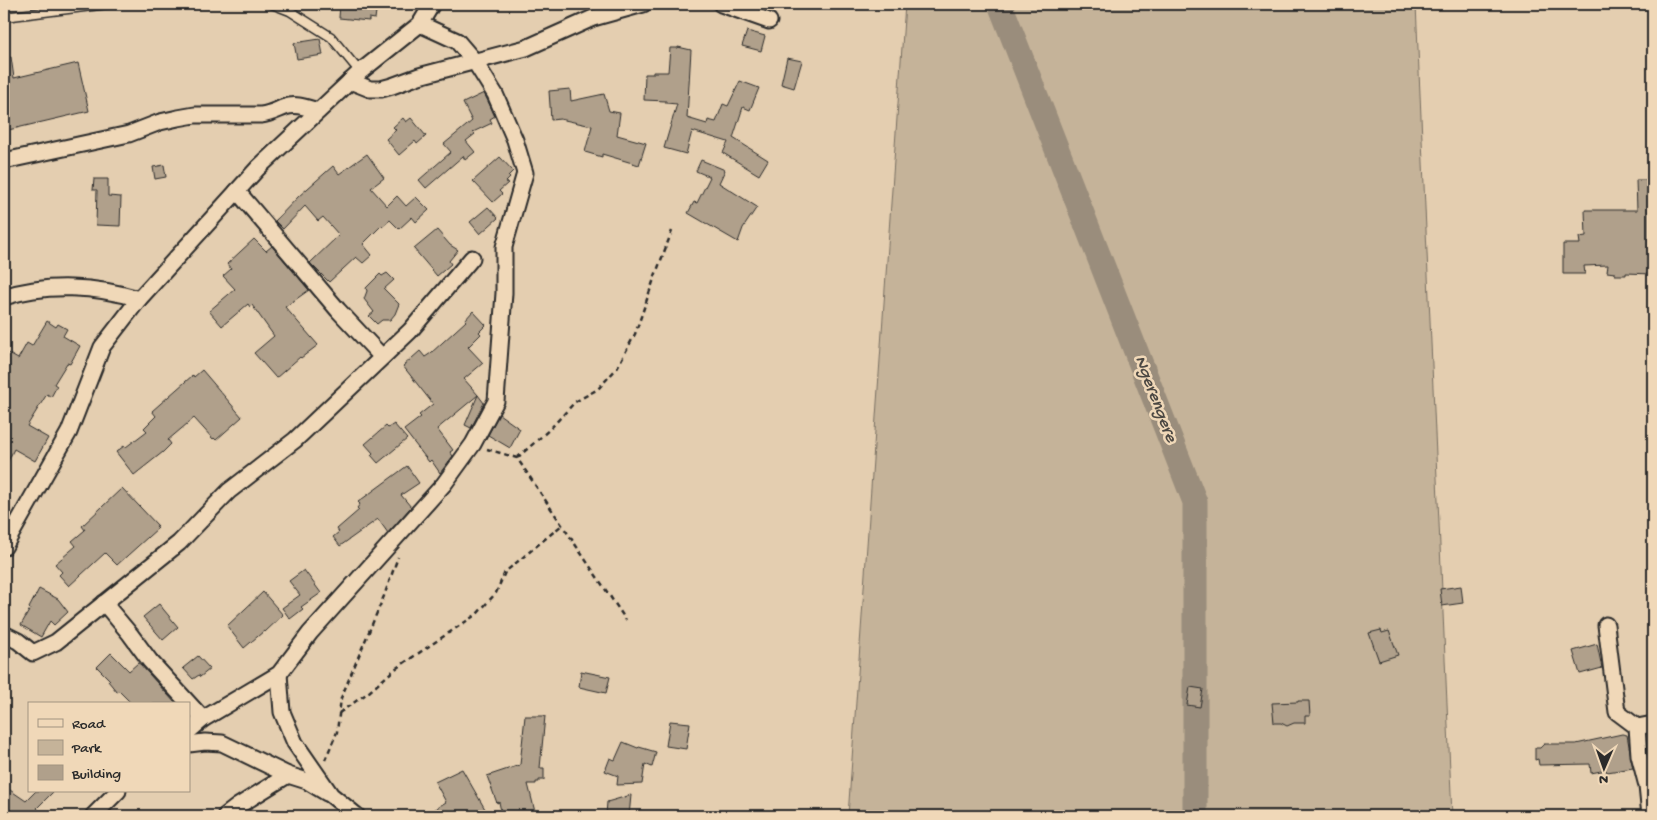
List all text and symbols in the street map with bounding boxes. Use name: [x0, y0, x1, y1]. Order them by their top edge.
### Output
water label: Ngerengere: [1129, 353, 1181, 446]
legend: [28, 702, 190, 792]
text: Road: [72, 716, 106, 734]
text: Park: [71, 740, 102, 758]
north arrow: [1580, 742, 1630, 792]
text: Building: [71, 766, 121, 784]
text: N: [1599, 770, 1608, 787]

